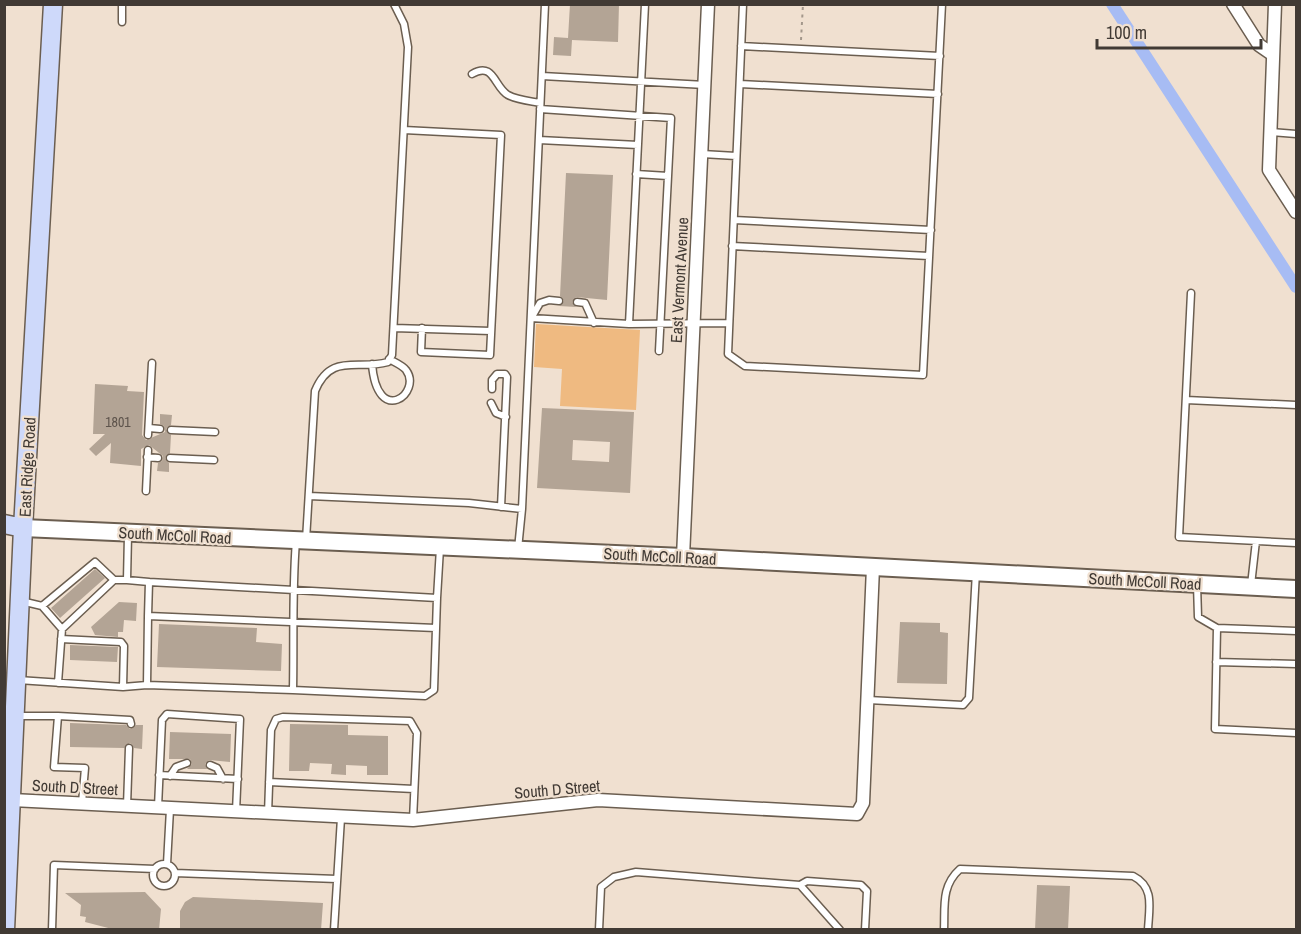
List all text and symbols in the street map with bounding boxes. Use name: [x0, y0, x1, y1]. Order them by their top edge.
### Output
scale bar: [1097, 12, 1260, 50]
text: 100 m: [1106, 20, 1147, 45]
street label: East Vermont Avenue: [665, 217, 693, 343]
house number: 1801: [105, 413, 131, 431]
street label: East Ridge Road: [13, 417, 41, 517]
street label: South McColl Road: [118, 521, 232, 549]
street label: South McColl Road: [603, 542, 717, 570]
street label: South McColl Road: [1088, 567, 1202, 595]
street label: South D Street: [31, 774, 119, 800]
street label: South D Street: [513, 774, 601, 804]

